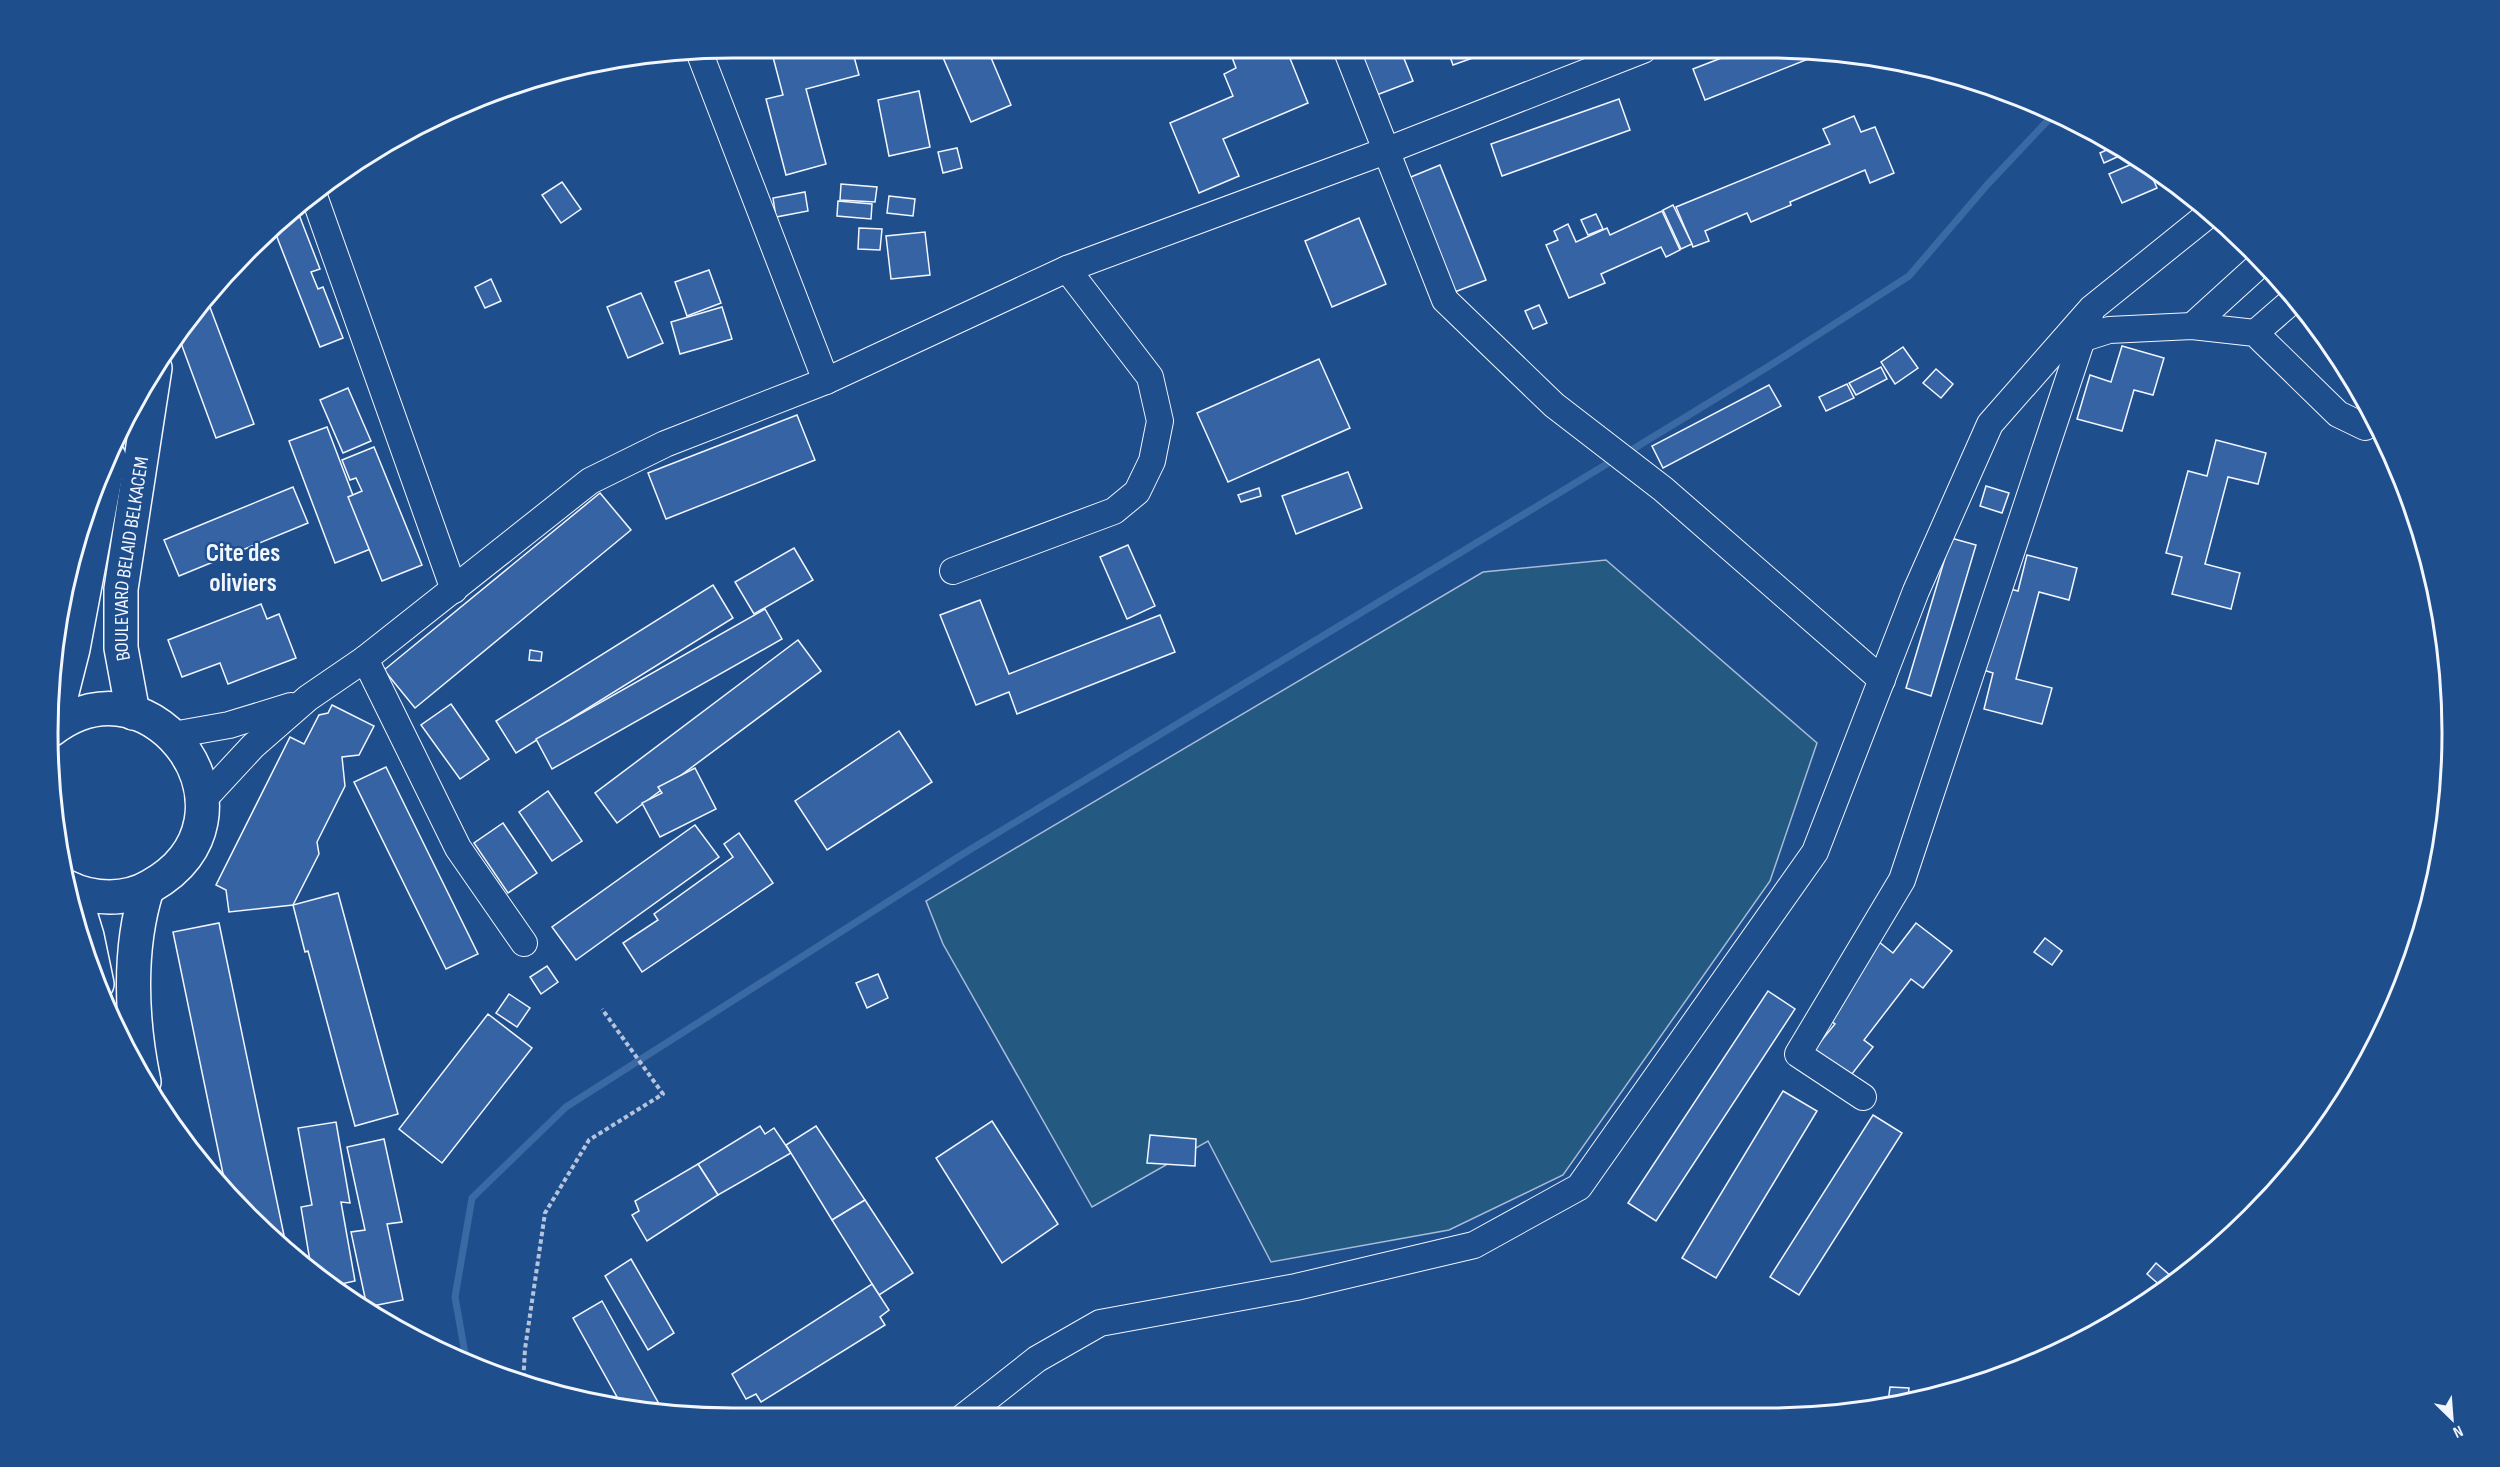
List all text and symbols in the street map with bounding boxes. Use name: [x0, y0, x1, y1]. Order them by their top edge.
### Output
street label: BOULEVARD BELAID BELKACEM: [110, 455, 154, 663]
district label: Cite des oliviers: [206, 538, 280, 599]
north arrow: [2422, 1389, 2482, 1449]
text: N: [2450, 1421, 2466, 1442]

